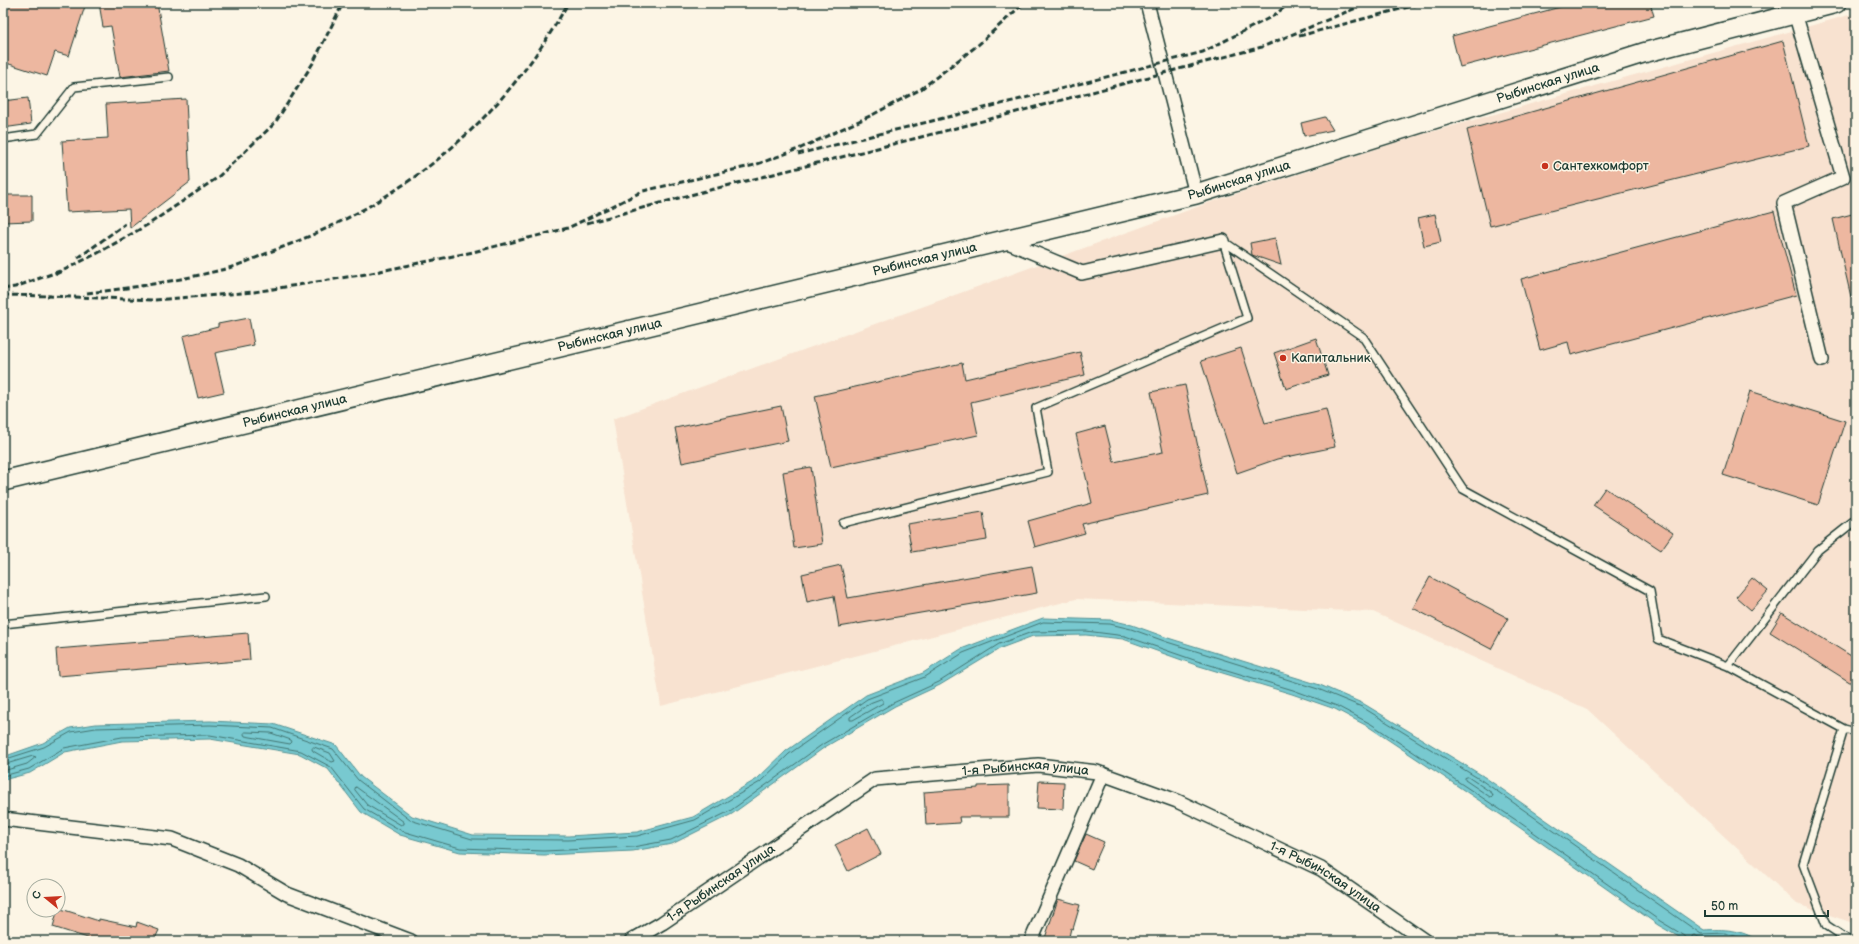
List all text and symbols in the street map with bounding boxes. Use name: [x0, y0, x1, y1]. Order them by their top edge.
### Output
street label: Рыбинская улица: [1495, 59, 1602, 107]
street label: Рыбинская улица: [1186, 157, 1293, 204]
place label: Сантехкомфорт: [1553, 158, 1649, 174]
marker: Сантехкомфорт: [1540, 161, 1550, 171]
street label: Рыбинская улица: [871, 239, 979, 280]
street label: Рыбинская улица: [556, 315, 664, 355]
place label: Капитальник: [1291, 350, 1371, 366]
marker: Капитальник: [1278, 353, 1288, 363]
street label: Рыбинская улица: [241, 390, 349, 431]
street label: 1-я Рыбинская улица: [961, 757, 1090, 779]
street label: 1-я Рыбинская улица: [1267, 838, 1385, 916]
street label: 1-я Рыбинская улица: [664, 841, 778, 925]
north arrow: [26, 878, 66, 918]
text: С: [30, 889, 44, 901]
scale bar: [1705, 892, 1828, 918]
text: 50 m: [1711, 899, 1738, 914]

